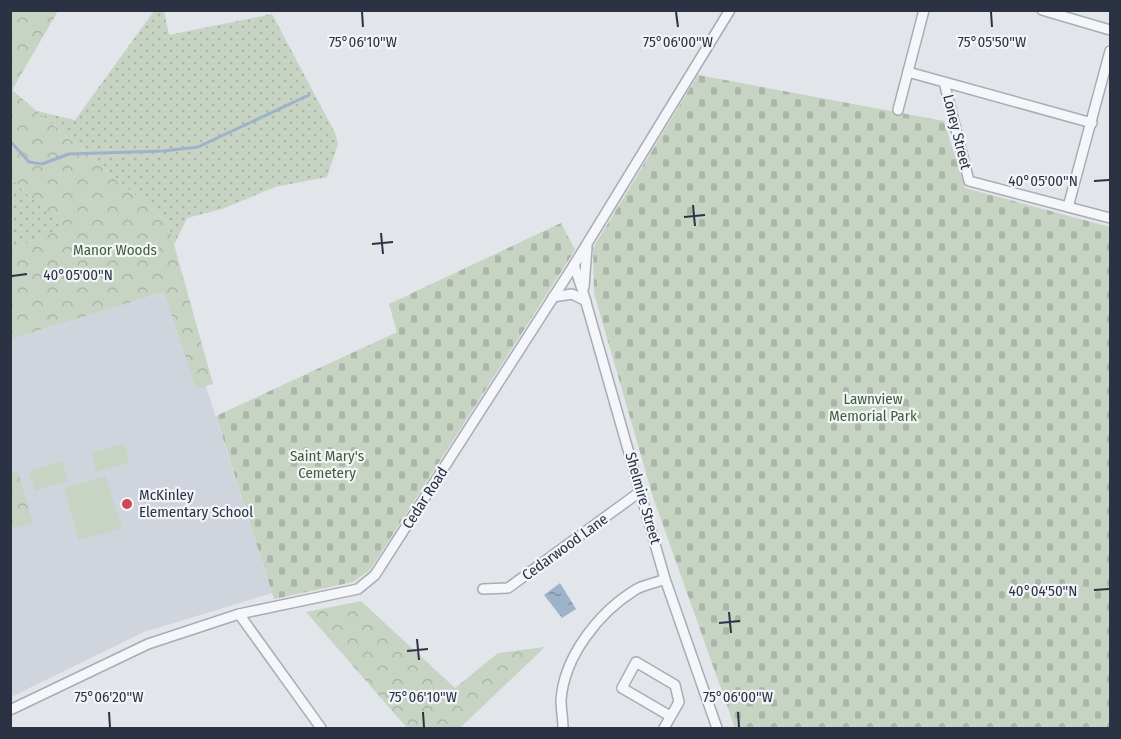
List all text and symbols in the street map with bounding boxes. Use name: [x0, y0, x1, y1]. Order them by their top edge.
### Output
text: 75°06'10"W: [329, 33, 397, 51]
text: 75°06'00"W: [643, 33, 713, 51]
text: 75°05'50"W: [958, 33, 1026, 51]
street label: Loney Street: [939, 93, 975, 171]
text: 40°05'00"N: [1008, 172, 1078, 190]
park label: Manor Woods: [73, 241, 157, 259]
text: 40°05'00"N: [43, 266, 113, 284]
park label: Lawnview Memorial Park: [829, 390, 917, 425]
park label: Saint Mary's Cemetery: [290, 447, 364, 482]
street label: Shelmire Street: [621, 450, 665, 546]
street label: Cedar Road: [398, 464, 452, 532]
place label: McKinley Elementary School: [139, 486, 253, 521]
marker: McKinley Elementary School: [120, 497, 134, 511]
street label: Cedarwood Lane: [519, 510, 611, 584]
text: 40°04'50"N: [1009, 582, 1077, 600]
text: 75°06'20"W: [75, 688, 143, 706]
text: 75°06'10"W: [389, 688, 457, 706]
text: 75°06'00"W: [703, 688, 773, 706]

